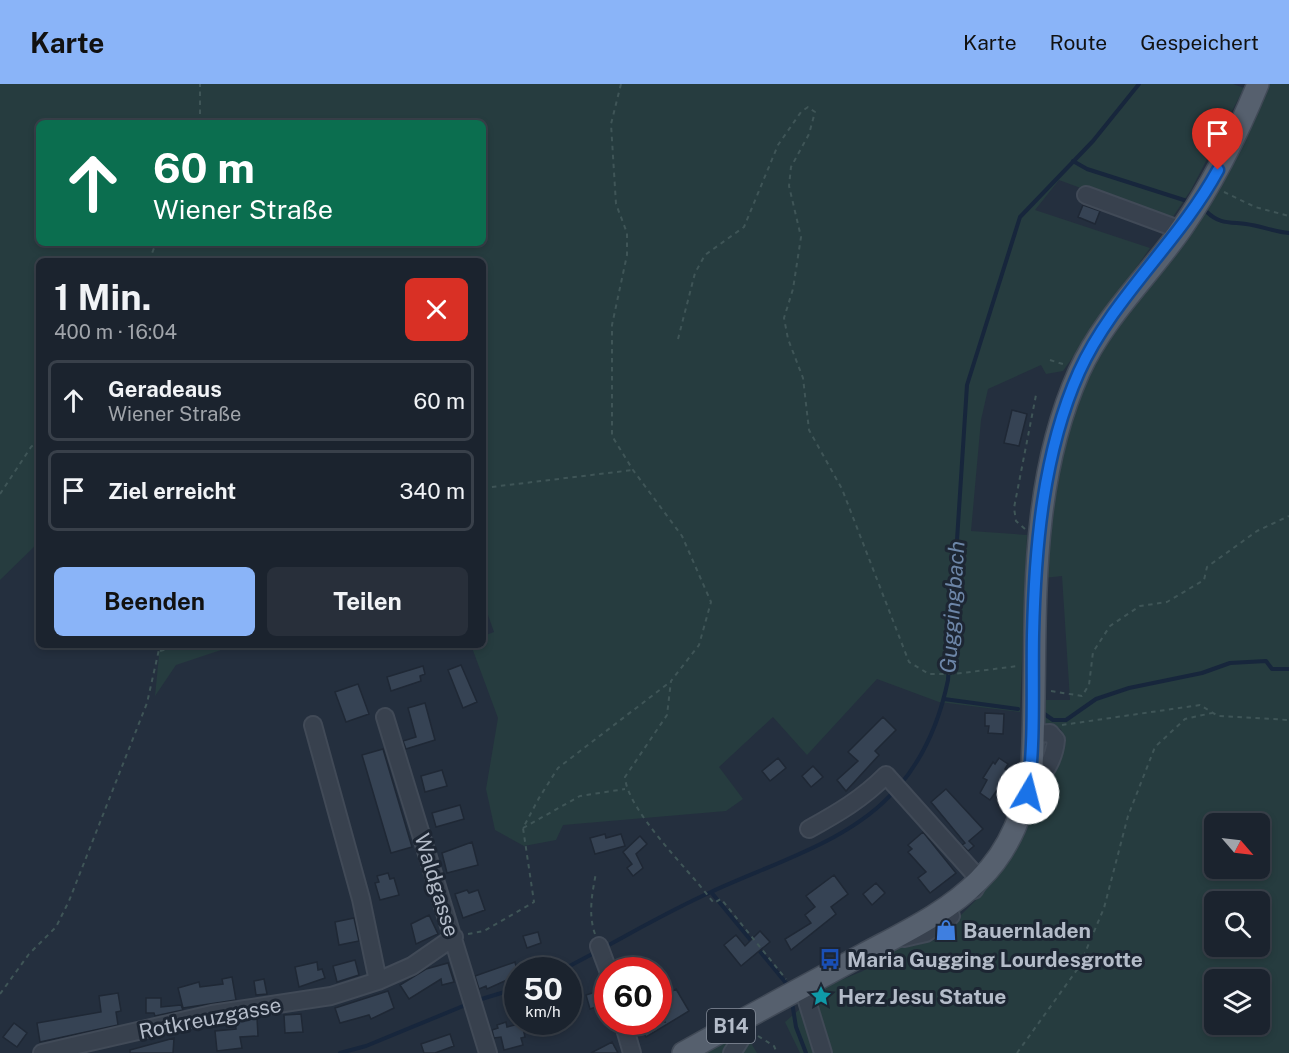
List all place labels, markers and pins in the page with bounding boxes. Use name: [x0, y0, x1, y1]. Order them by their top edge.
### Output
pin: [1192, 108, 1243, 170]
shop icon: Bauernladen: [934, 918, 958, 942]
place label: Bauernladen: [963, 918, 1091, 943]
bus stop icon: Maria Gugging Lourdesgrotte: [818, 947, 842, 971]
place label: Maria Gugging Lourdesgrotte: [847, 947, 1143, 972]
place icon: Herz Jesu Statue: [809, 984, 833, 1008]
place label: Herz Jesu Statue: [838, 984, 1006, 1009]

